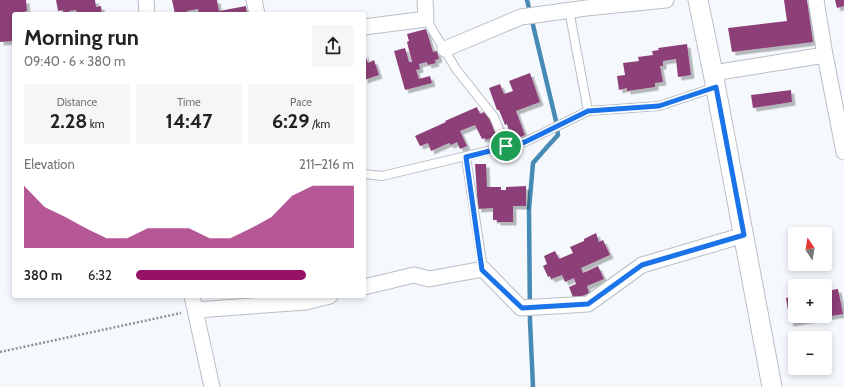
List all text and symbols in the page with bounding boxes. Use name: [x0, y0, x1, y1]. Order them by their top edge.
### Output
text: Morning run: [24, 24, 139, 51]
button: share: [312, 25, 354, 67]
text: 09:40 · 6 × 380 m: [24, 53, 126, 69]
text: Distance: [57, 95, 97, 109]
text: Time: [177, 95, 201, 109]
text: Pace: [290, 95, 312, 109]
text: 2.28: [50, 109, 87, 133]
text: 14:47: [166, 109, 212, 133]
text: 6:29: [272, 109, 309, 133]
text: km: [87, 117, 104, 131]
text: /km: [309, 117, 330, 131]
pin: [489, 129, 523, 163]
icon: arrive: [495, 135, 517, 157]
text: Elevation: [24, 156, 75, 172]
text: 211–216 m: [299, 156, 354, 172]
north arrow: [788, 227, 832, 271]
map controls: [788, 227, 832, 375]
text: 380 m: [24, 267, 62, 283]
text: 6:32: [88, 267, 112, 283]
button: +: [788, 279, 832, 323]
button: −: [788, 331, 832, 375]

